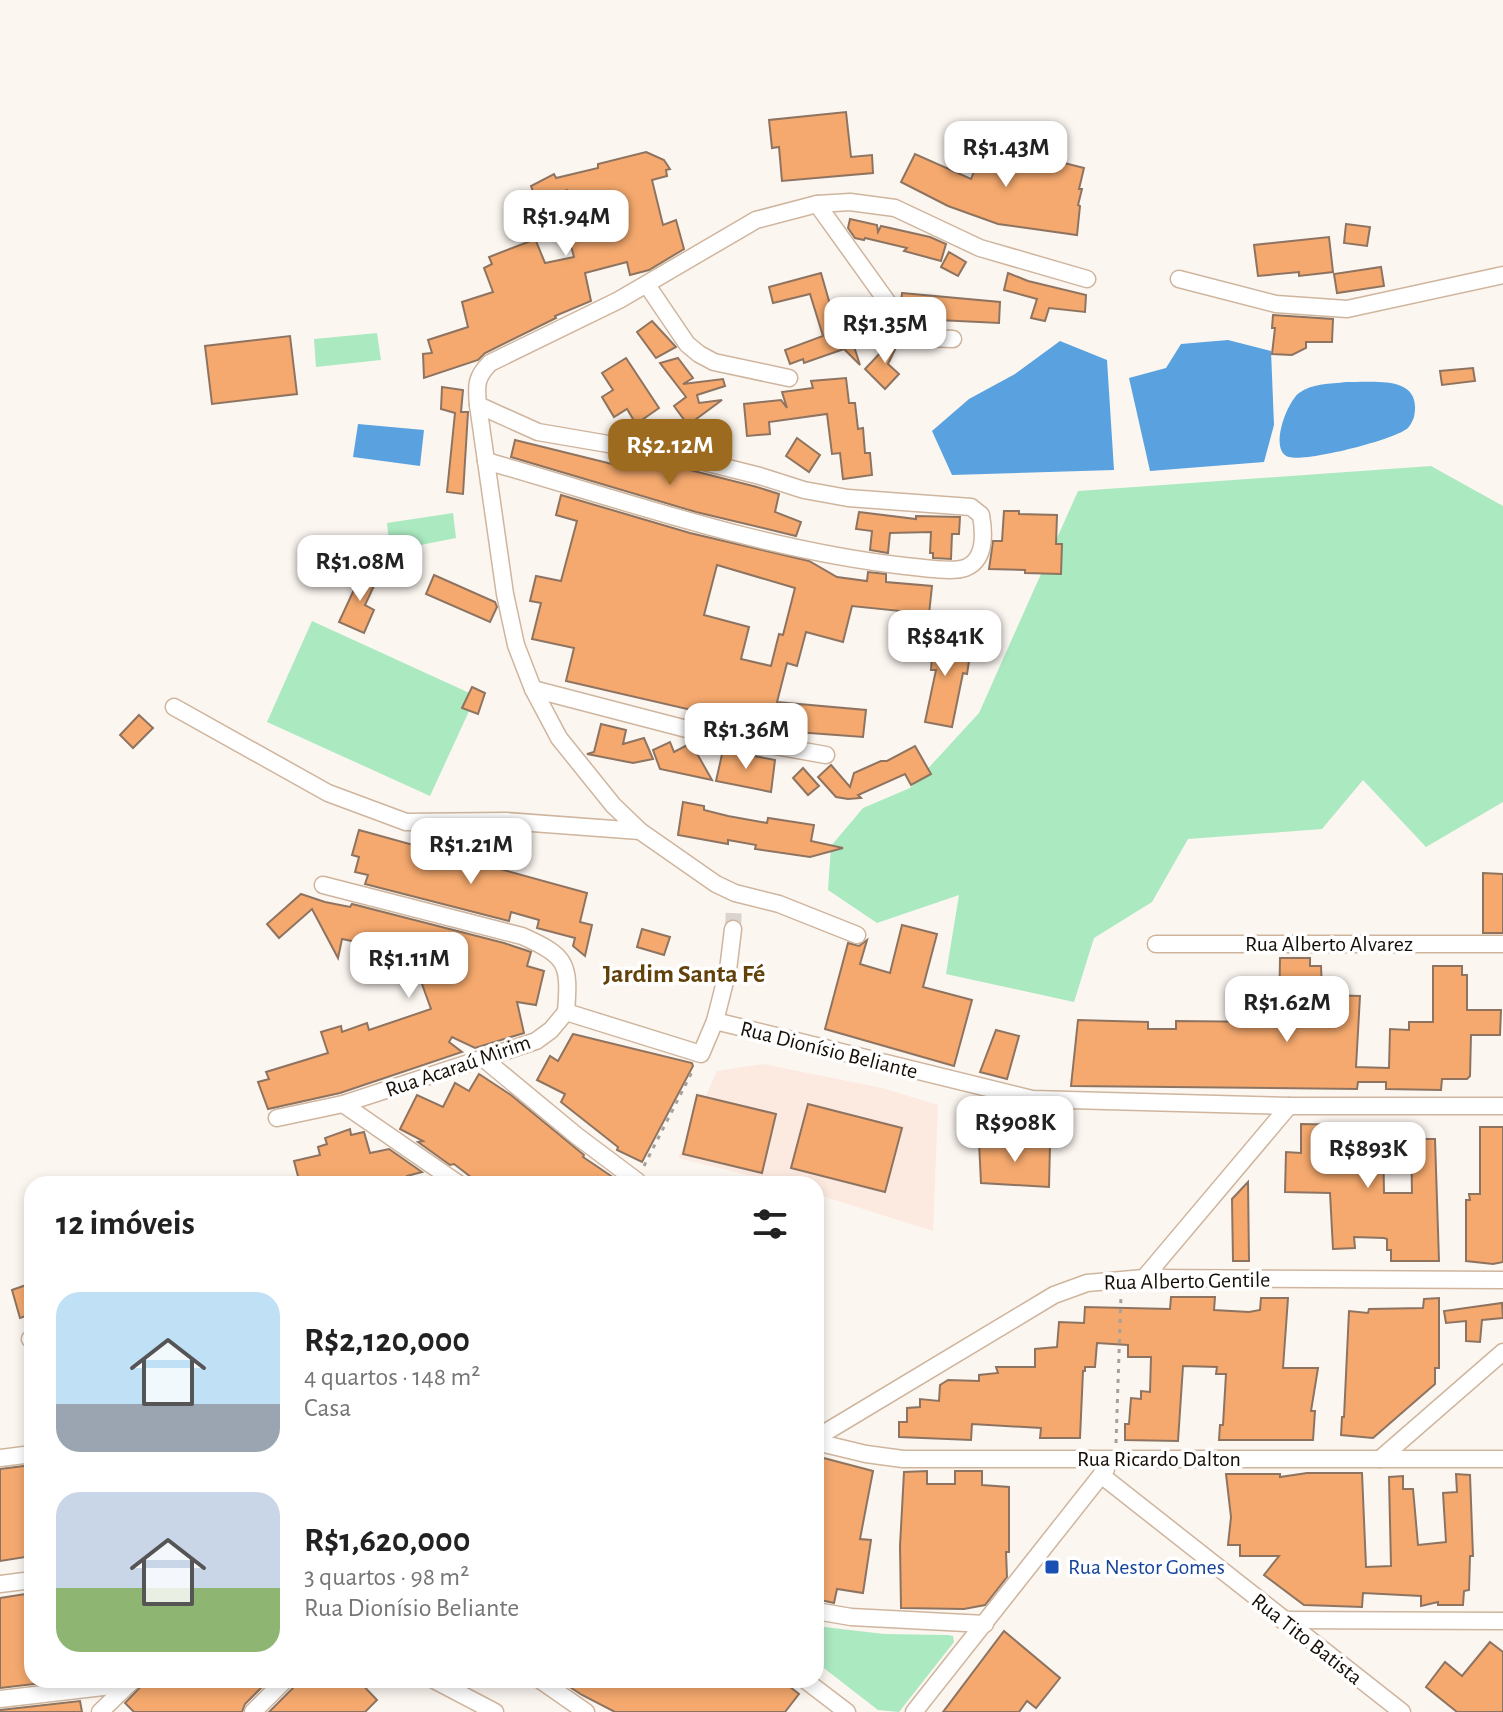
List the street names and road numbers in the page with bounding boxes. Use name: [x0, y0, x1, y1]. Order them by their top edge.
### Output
street label: Rua Alberto Alvarez: [1245, 933, 1413, 955]
street label: Rua Dionísio Beliante: [738, 1017, 920, 1083]
street label: Rua Acaraú Mirim: [383, 1031, 533, 1101]
street label: Rua Alberto Gentile: [1103, 1269, 1271, 1293]
street label: Rua Ricardo Dalton: [1077, 1448, 1241, 1470]
street label: Rua Tito Batista: [1248, 1589, 1366, 1689]

